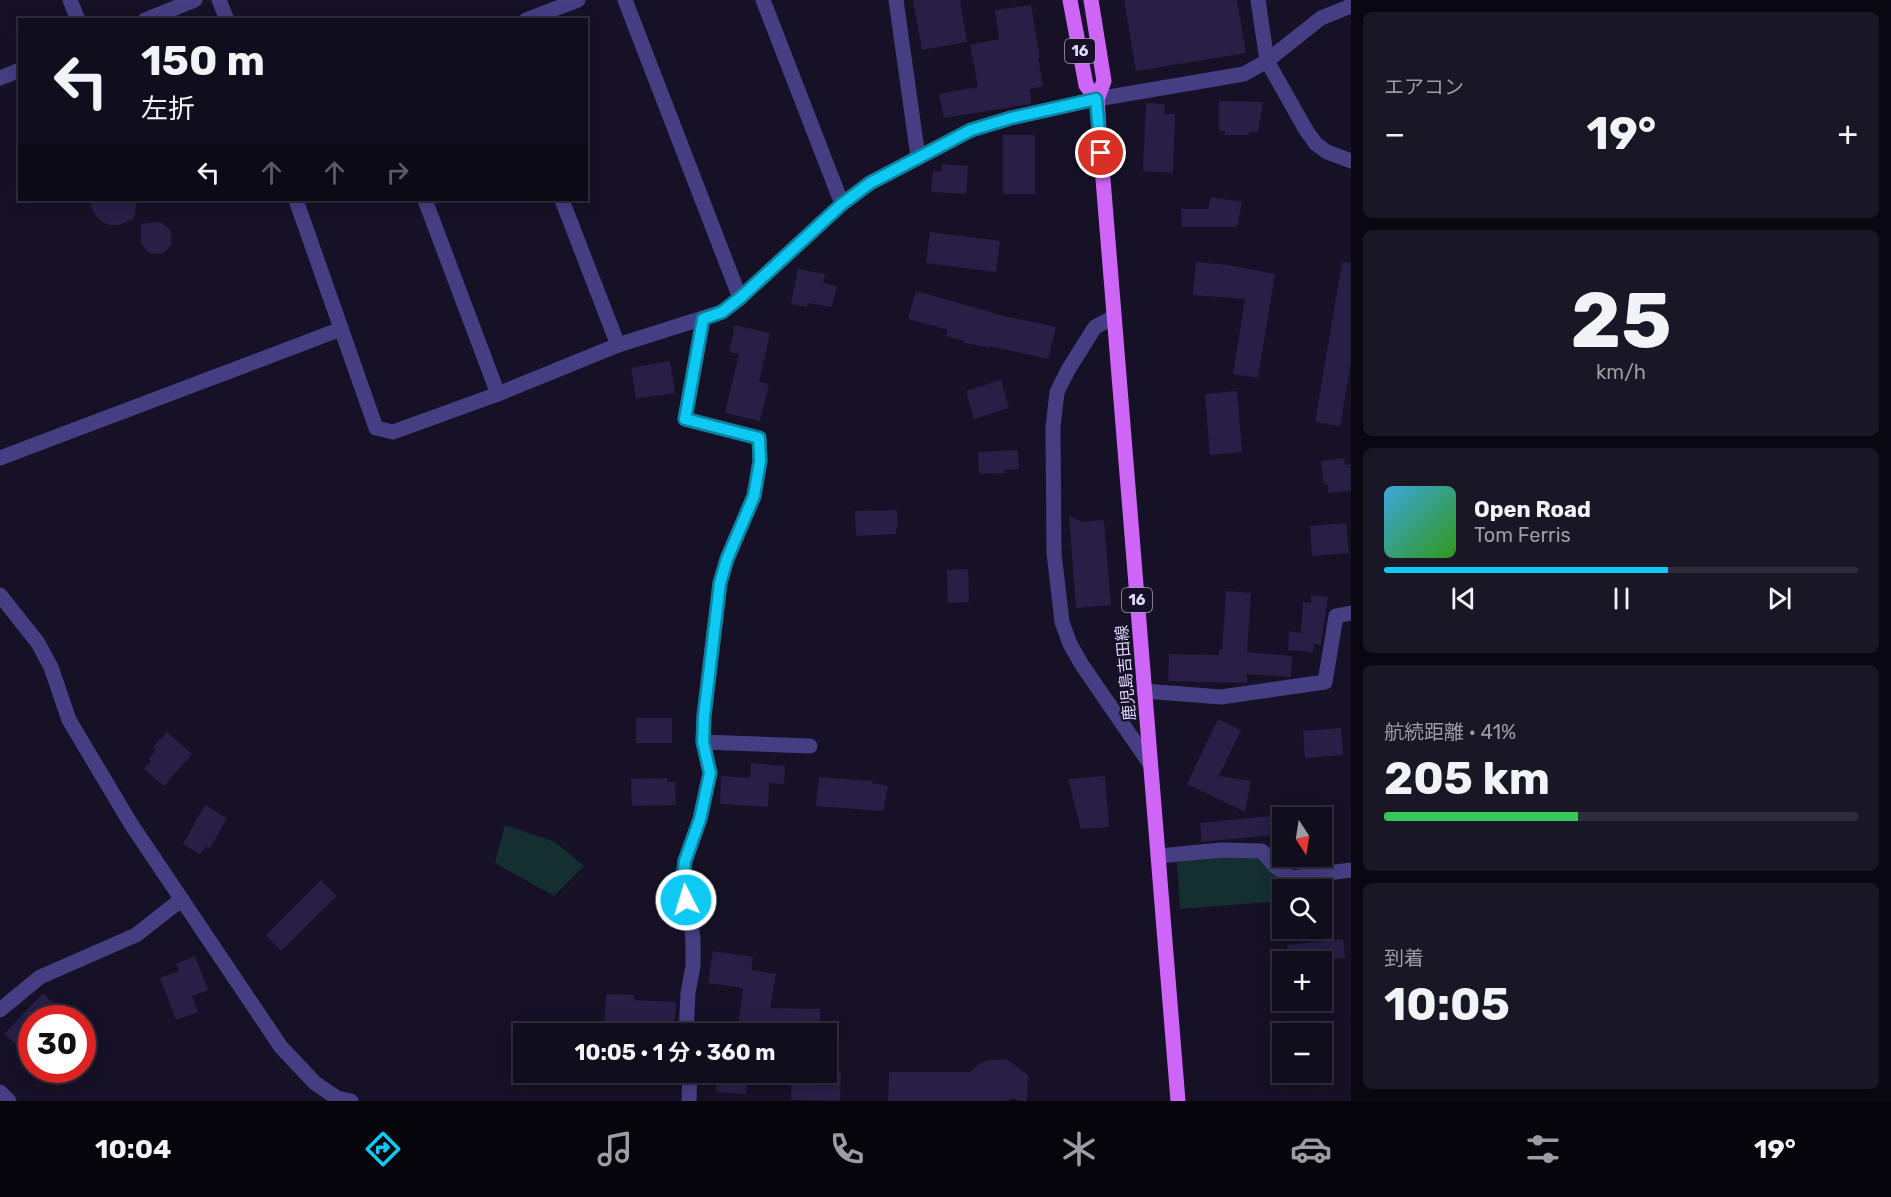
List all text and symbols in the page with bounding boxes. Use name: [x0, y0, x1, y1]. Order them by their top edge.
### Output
text: 150 m: [141, 36, 265, 86]
road number: 16: [1065, 39, 1095, 63]
icon: left: [42, 42, 120, 120]
text: エアコン: [1384, 75, 1464, 99]
text: 左折: [141, 93, 195, 125]
text: 19°: [1587, 107, 1656, 160]
text: −: [1384, 114, 1405, 153]
text: +: [1837, 114, 1858, 153]
pin: [1075, 127, 1126, 178]
icon: arrive: [1084, 136, 1117, 169]
icon: left: [192, 156, 225, 189]
icon: ahead: [255, 156, 288, 189]
icon: ahead: [318, 156, 351, 189]
icon: right: [381, 156, 414, 189]
text: 25: [1570, 274, 1672, 367]
text: km/h: [1596, 360, 1646, 384]
text: Open Road: [1474, 496, 1591, 523]
text: Tom Ferris: [1474, 523, 1571, 547]
icon: previous: [1447, 582, 1480, 615]
icon: pause: [1605, 582, 1638, 615]
icon: next: [1763, 582, 1796, 615]
road number: 16: [1122, 588, 1152, 612]
street label: 鹿児島吉田線: [1112, 624, 1139, 722]
text: 航続距離 · 41%: [1384, 720, 1516, 744]
text: 205 km: [1384, 752, 1550, 805]
north arrow: [1272, 807, 1332, 867]
map controls: [1272, 807, 1332, 1083]
position arrow: [654, 868, 718, 932]
button: search: [1272, 879, 1332, 939]
text: 到着: [1384, 946, 1424, 970]
button: +: [1272, 951, 1332, 1011]
text: 10:05: [1384, 978, 1510, 1031]
speed limit sign: 30: [18, 1005, 96, 1083]
button: −: [1272, 1023, 1332, 1083]
text: 10:05 · 1 分 · 360 m: [575, 1039, 776, 1066]
icon: directions: [362, 1128, 404, 1170]
icon: music: [594, 1128, 636, 1170]
icon: phone: [826, 1128, 868, 1170]
icon: climate: [1058, 1128, 1100, 1170]
icon: car: [1290, 1128, 1332, 1170]
icon: filters: [1522, 1128, 1564, 1170]
text: 10:04: [95, 1133, 172, 1165]
text: 19°: [1754, 1133, 1796, 1165]

